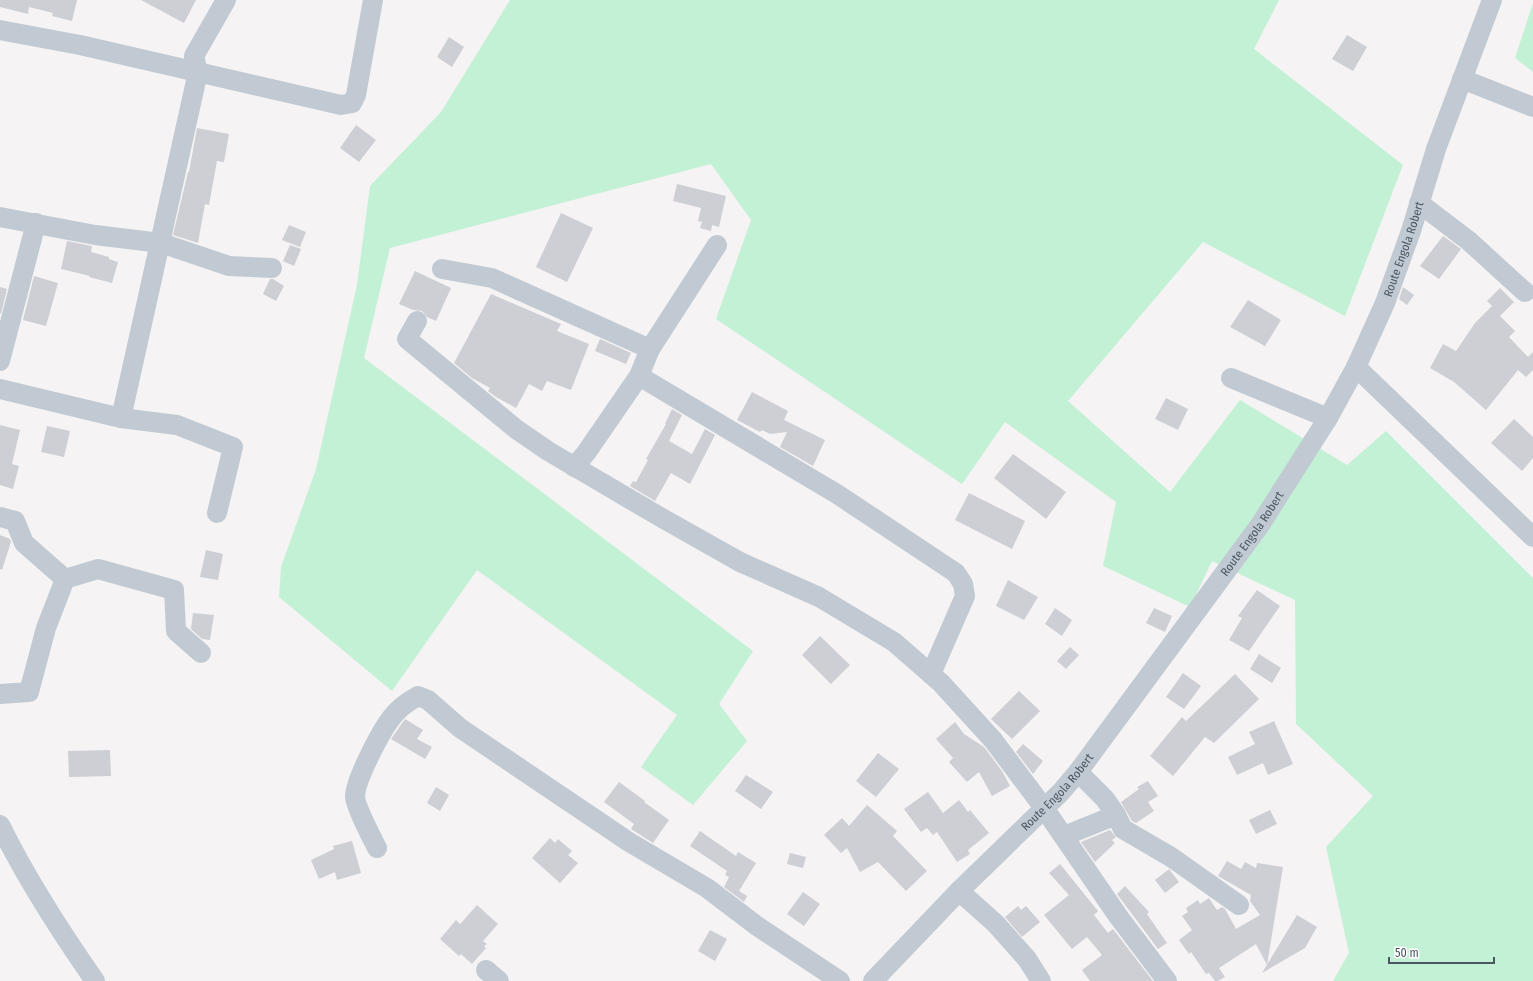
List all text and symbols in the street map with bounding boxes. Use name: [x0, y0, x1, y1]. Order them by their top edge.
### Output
street label: Route Engola Robert: [1381, 200, 1427, 299]
street label: Route Engola Robert: [1218, 489, 1287, 579]
street label: Route Engola Robert: [1018, 751, 1096, 834]
scale bar: [1389, 939, 1494, 965]
text: 50 m: [1395, 946, 1419, 960]

